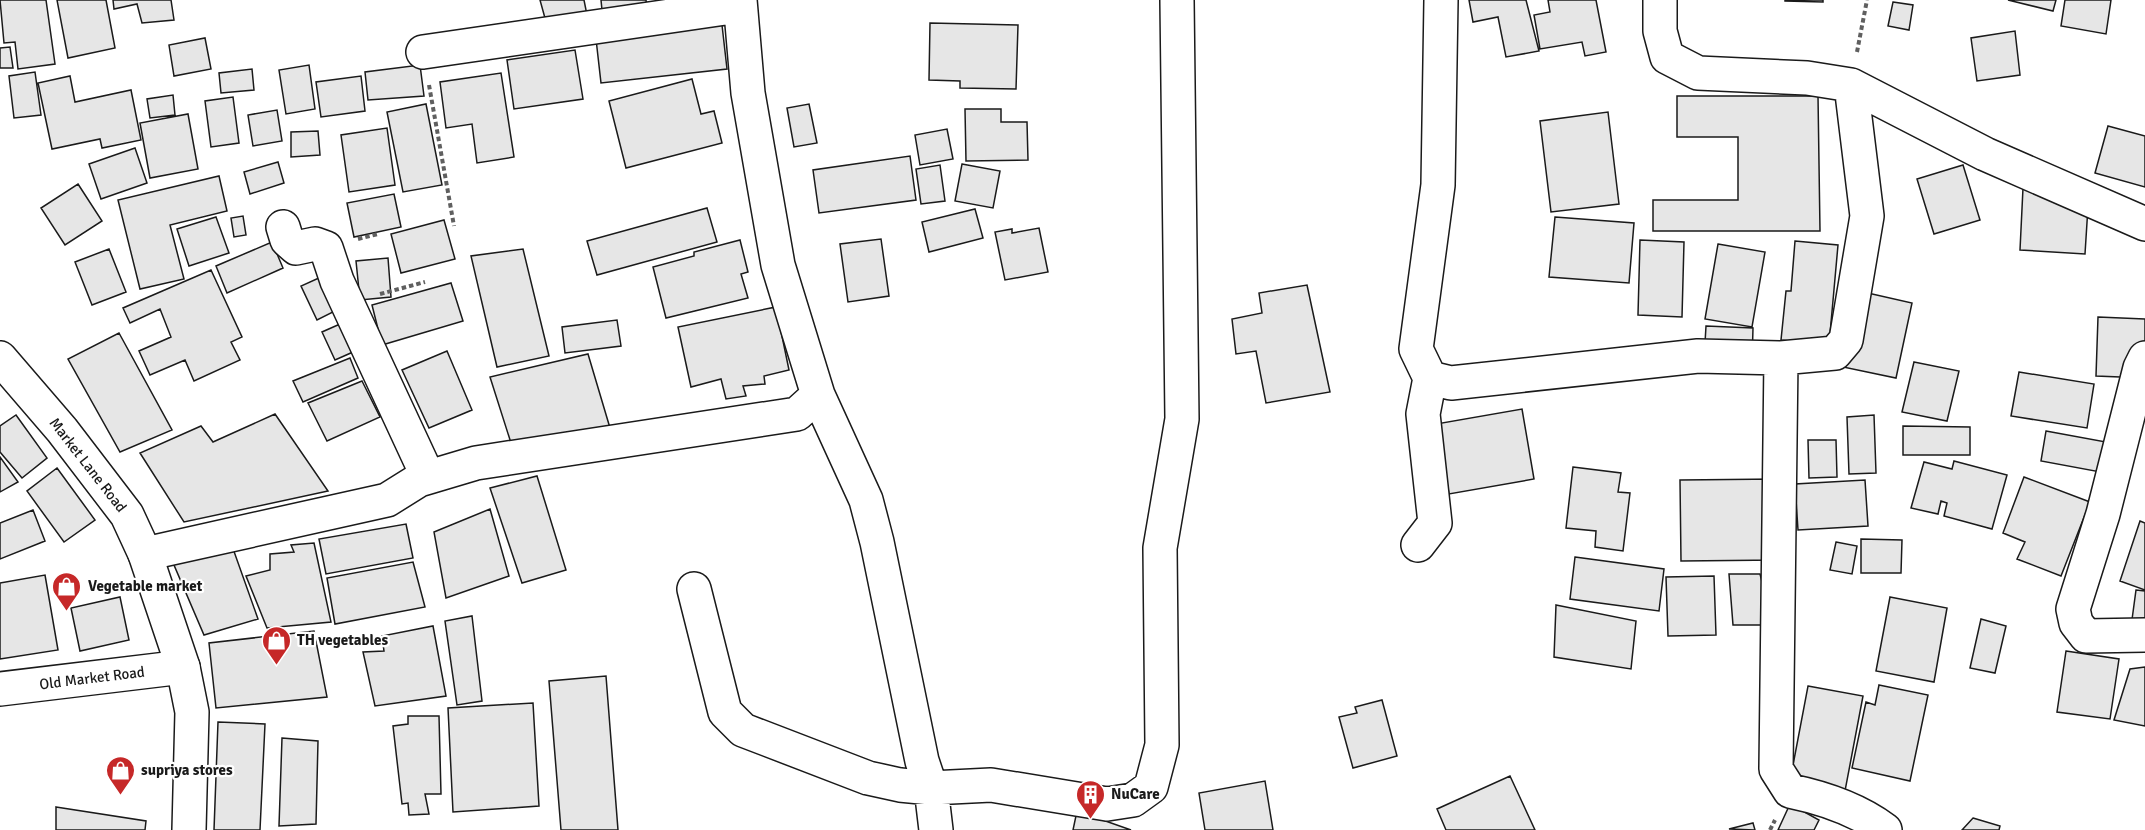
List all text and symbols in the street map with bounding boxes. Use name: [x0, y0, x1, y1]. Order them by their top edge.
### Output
street label: Market Lane Road: [46, 414, 130, 516]
shop icon: Vegetable market: [51, 570, 83, 612]
place label: Vegetable market: [88, 577, 203, 595]
shop icon: TH vegetables: [260, 624, 292, 666]
place label: TH vegetables: [297, 631, 389, 649]
street label: Old Market Road: [38, 663, 146, 693]
shop icon: supriya stores: [104, 754, 136, 796]
place label: supriya stores: [141, 761, 233, 779]
building icon: NuCare: [1074, 778, 1106, 820]
place label: NuCare: [1111, 785, 1160, 803]

